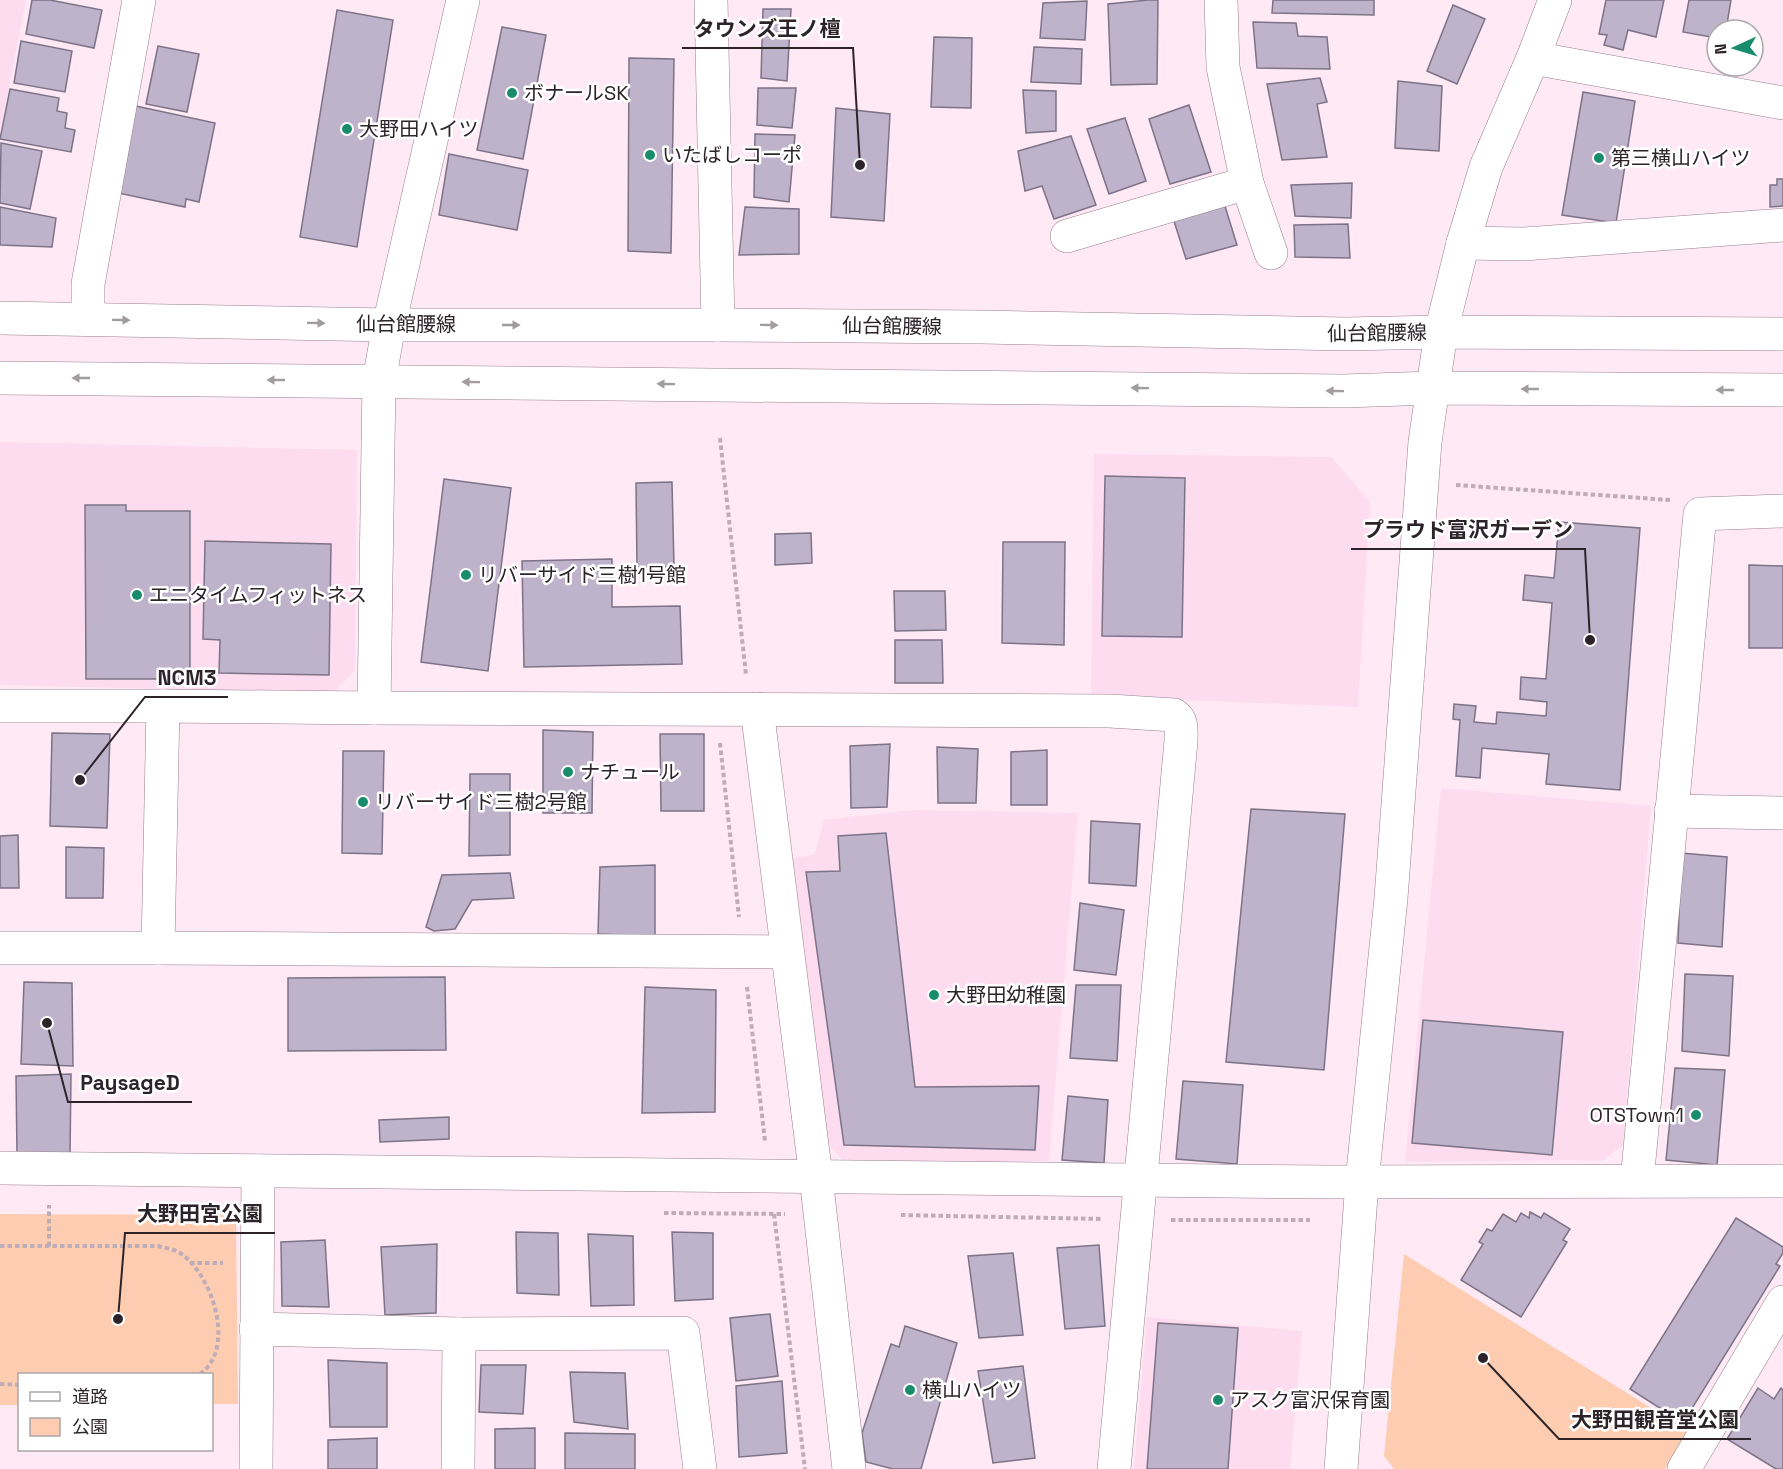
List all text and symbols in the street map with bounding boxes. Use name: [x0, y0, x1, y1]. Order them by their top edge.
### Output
callout: タウンズ王ノ檀: [682, 9, 853, 48]
text: タウンズ王ノ檀: [694, 15, 840, 42]
north arrow: [1705, 18, 1765, 78]
text: N: [1710, 43, 1731, 55]
place label: ボナールSK: [524, 80, 628, 106]
marker: ボナールSK: [505, 86, 519, 100]
place label: 大野田ハイツ: [359, 116, 479, 142]
marker: 大野田ハイツ: [340, 122, 354, 136]
place label: いたばしコーポ: [662, 142, 802, 168]
place label: 第三横山ハイツ: [1611, 145, 1751, 171]
marker: いたばしコーポ: [643, 148, 657, 162]
marker: 第三横山ハイツ: [1592, 151, 1606, 165]
street label: 仙台館腰線: [356, 311, 456, 337]
street label: 仙台館腰線: [842, 312, 942, 340]
one-way arrow: [112, 315, 131, 325]
one-way arrow: [307, 318, 326, 328]
street label: 仙台館腰線: [1327, 319, 1427, 347]
one-way arrow: [502, 320, 521, 330]
one-way arrow: [760, 320, 779, 330]
one-way arrow: [72, 373, 91, 383]
one-way arrow: [267, 375, 286, 385]
one-way arrow: [462, 377, 481, 387]
one-way arrow: [657, 380, 676, 389]
one-way arrow: [1130, 383, 1149, 393]
one-way arrow: [1520, 384, 1539, 394]
one-way arrow: [1715, 385, 1734, 395]
one-way arrow: [1325, 386, 1344, 396]
callout: プラウド富沢ガーデン: [1351, 510, 1585, 549]
text: プラウド富沢ガーデン: [1363, 516, 1573, 543]
place label: リバーサイド三樹1号館: [478, 562, 686, 588]
marker: リバーサイド三樹1号館: [459, 568, 473, 582]
place label: エニタイムフィットネス: [149, 582, 367, 608]
marker: エニタイムフィットネス: [130, 588, 144, 602]
callout: NCM3: [145, 658, 228, 697]
text: NCM3: [158, 664, 216, 691]
place label: ナチュール: [580, 759, 680, 785]
marker: ナチュール: [561, 765, 575, 779]
place label: リバーサイド三樹2号館: [375, 789, 587, 815]
marker: リバーサイド三樹2号館: [356, 795, 370, 809]
place label: 大野田幼稚園: [946, 982, 1066, 1008]
marker: 大野田幼稚園: [927, 988, 941, 1002]
callout: PaysageD: [68, 1063, 192, 1102]
text: PaysageD: [80, 1069, 180, 1096]
place label: OTSTown1: [1590, 1102, 1684, 1128]
marker: OTSTown1: [1689, 1108, 1703, 1122]
callout: 大野田宮公園: [125, 1194, 275, 1233]
text: 大野田宮公園: [137, 1200, 263, 1227]
legend: [18, 1373, 213, 1451]
place label: 横山ハイツ: [922, 1377, 1022, 1403]
marker: 横山ハイツ: [903, 1383, 917, 1397]
text: 道路: [72, 1385, 108, 1408]
place label: アスク富沢保育園: [1230, 1387, 1390, 1413]
marker: アスク富沢保育園: [1211, 1393, 1225, 1407]
callout: 大野田観音堂公園: [1559, 1400, 1751, 1439]
text: 大野田観音堂公園: [1571, 1406, 1739, 1433]
text: 公園: [72, 1415, 108, 1438]

